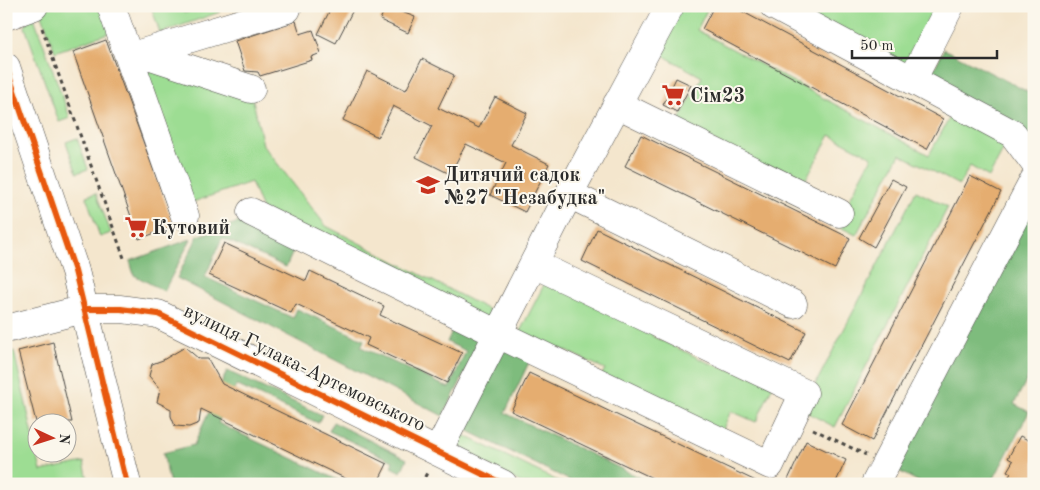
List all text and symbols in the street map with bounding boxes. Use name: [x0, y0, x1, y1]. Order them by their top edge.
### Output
scale bar: [852, 28, 998, 60]
text: 50 m: [860, 39, 894, 54]
supermarket icon: Сім23: [660, 82, 686, 108]
place label: Сім23: [690, 87, 745, 107]
place label: Дитячий садок №27 "Незабудка": [444, 166, 605, 209]
school or university icon: Дитячий садок №27 "Незабудка": [415, 172, 441, 198]
supermarket icon: Кутовий: [123, 214, 149, 240]
place label: Кутовий: [152, 219, 230, 239]
street label: вулиця Гулака-Артемовського: [180, 301, 428, 436]
north arrow: [28, 412, 78, 462]
text: N: [57, 433, 71, 445]

